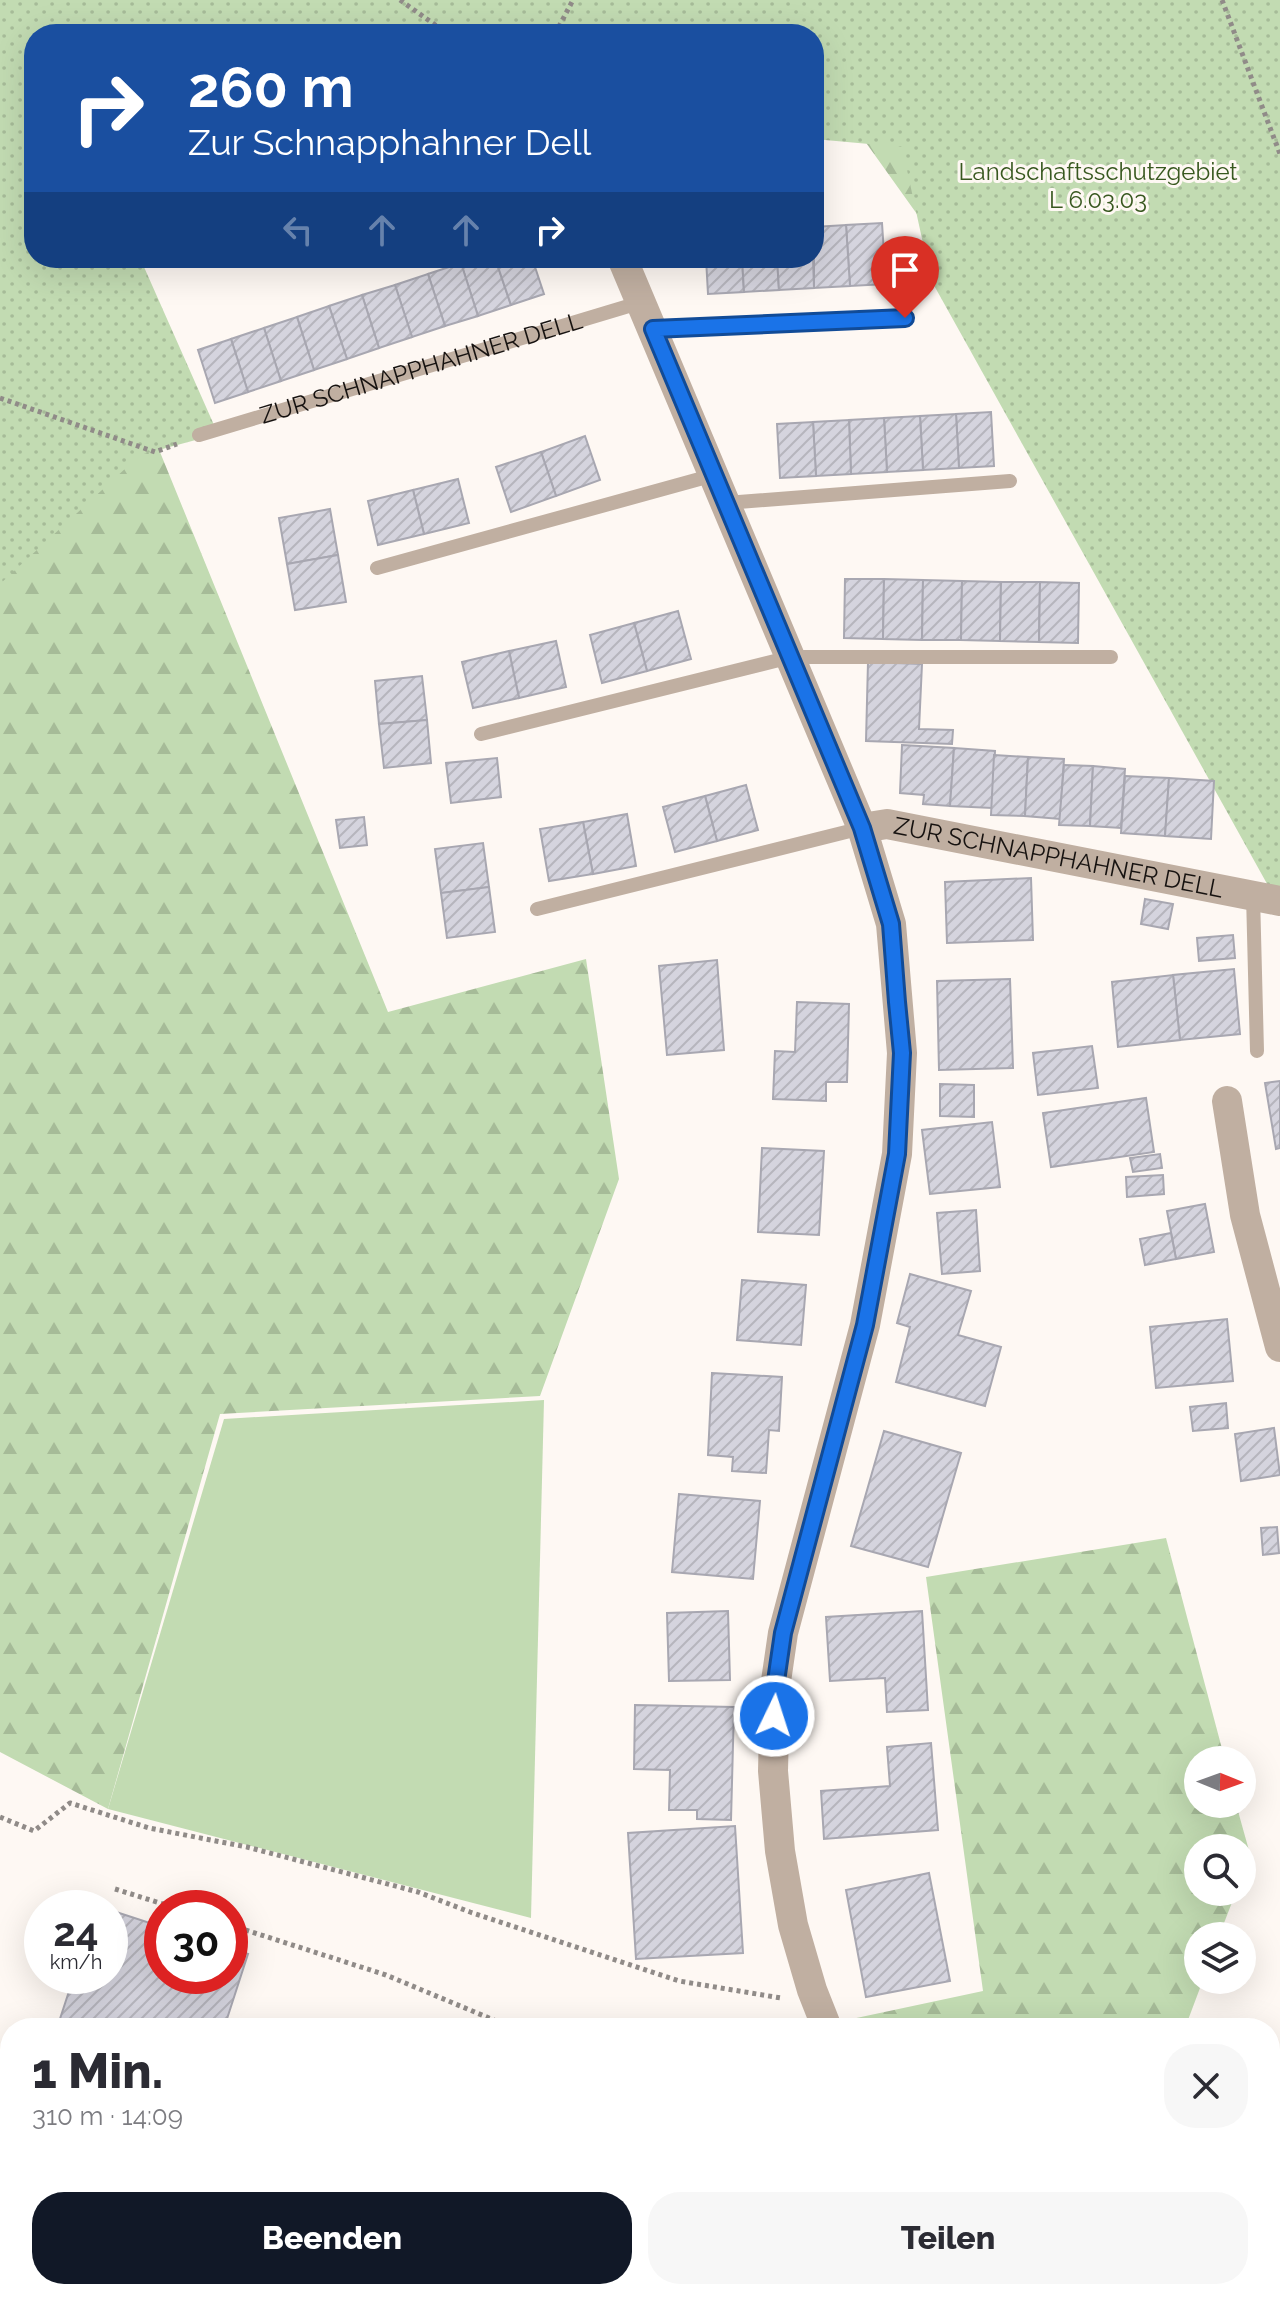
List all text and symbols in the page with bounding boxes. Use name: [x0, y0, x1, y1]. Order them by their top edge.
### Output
text: 260 m: [188, 54, 354, 120]
icon: right: [56, 56, 160, 160]
text: Zur Schnapphahner Dell: [188, 121, 591, 163]
park label: Landschaftsschutzgebiet L 6.03.03: [959, 157, 1237, 214]
icon: left: [276, 208, 320, 252]
icon: ahead: [360, 208, 404, 252]
icon: ahead: [444, 208, 488, 252]
icon: right: [528, 208, 572, 252]
pin: [871, 236, 939, 318]
icon: arrive: [883, 248, 927, 292]
street label: ZUR SCHNAPPHAHNER DELL: [257, 306, 586, 430]
street label: ZUR SCHNAPPHAHNER DELL: [891, 811, 1226, 904]
position arrow: [732, 1674, 816, 1758]
north arrow: [1184, 1746, 1256, 1818]
map controls: [1184, 1746, 1256, 1994]
button: search: [1184, 1834, 1256, 1906]
speed limit sign: 30: [144, 1890, 248, 1994]
text: 24: [53, 1908, 99, 1955]
button: layers: [1184, 1922, 1256, 1994]
text: km/h: [50, 1950, 102, 1974]
text: 1 Min.: [32, 2043, 163, 2099]
button: close: [1164, 2044, 1248, 2128]
text: 310 m · 14:09: [32, 2101, 183, 2131]
button: Beenden: [32, 2192, 632, 2284]
button: Teilen: [648, 2192, 1248, 2284]

